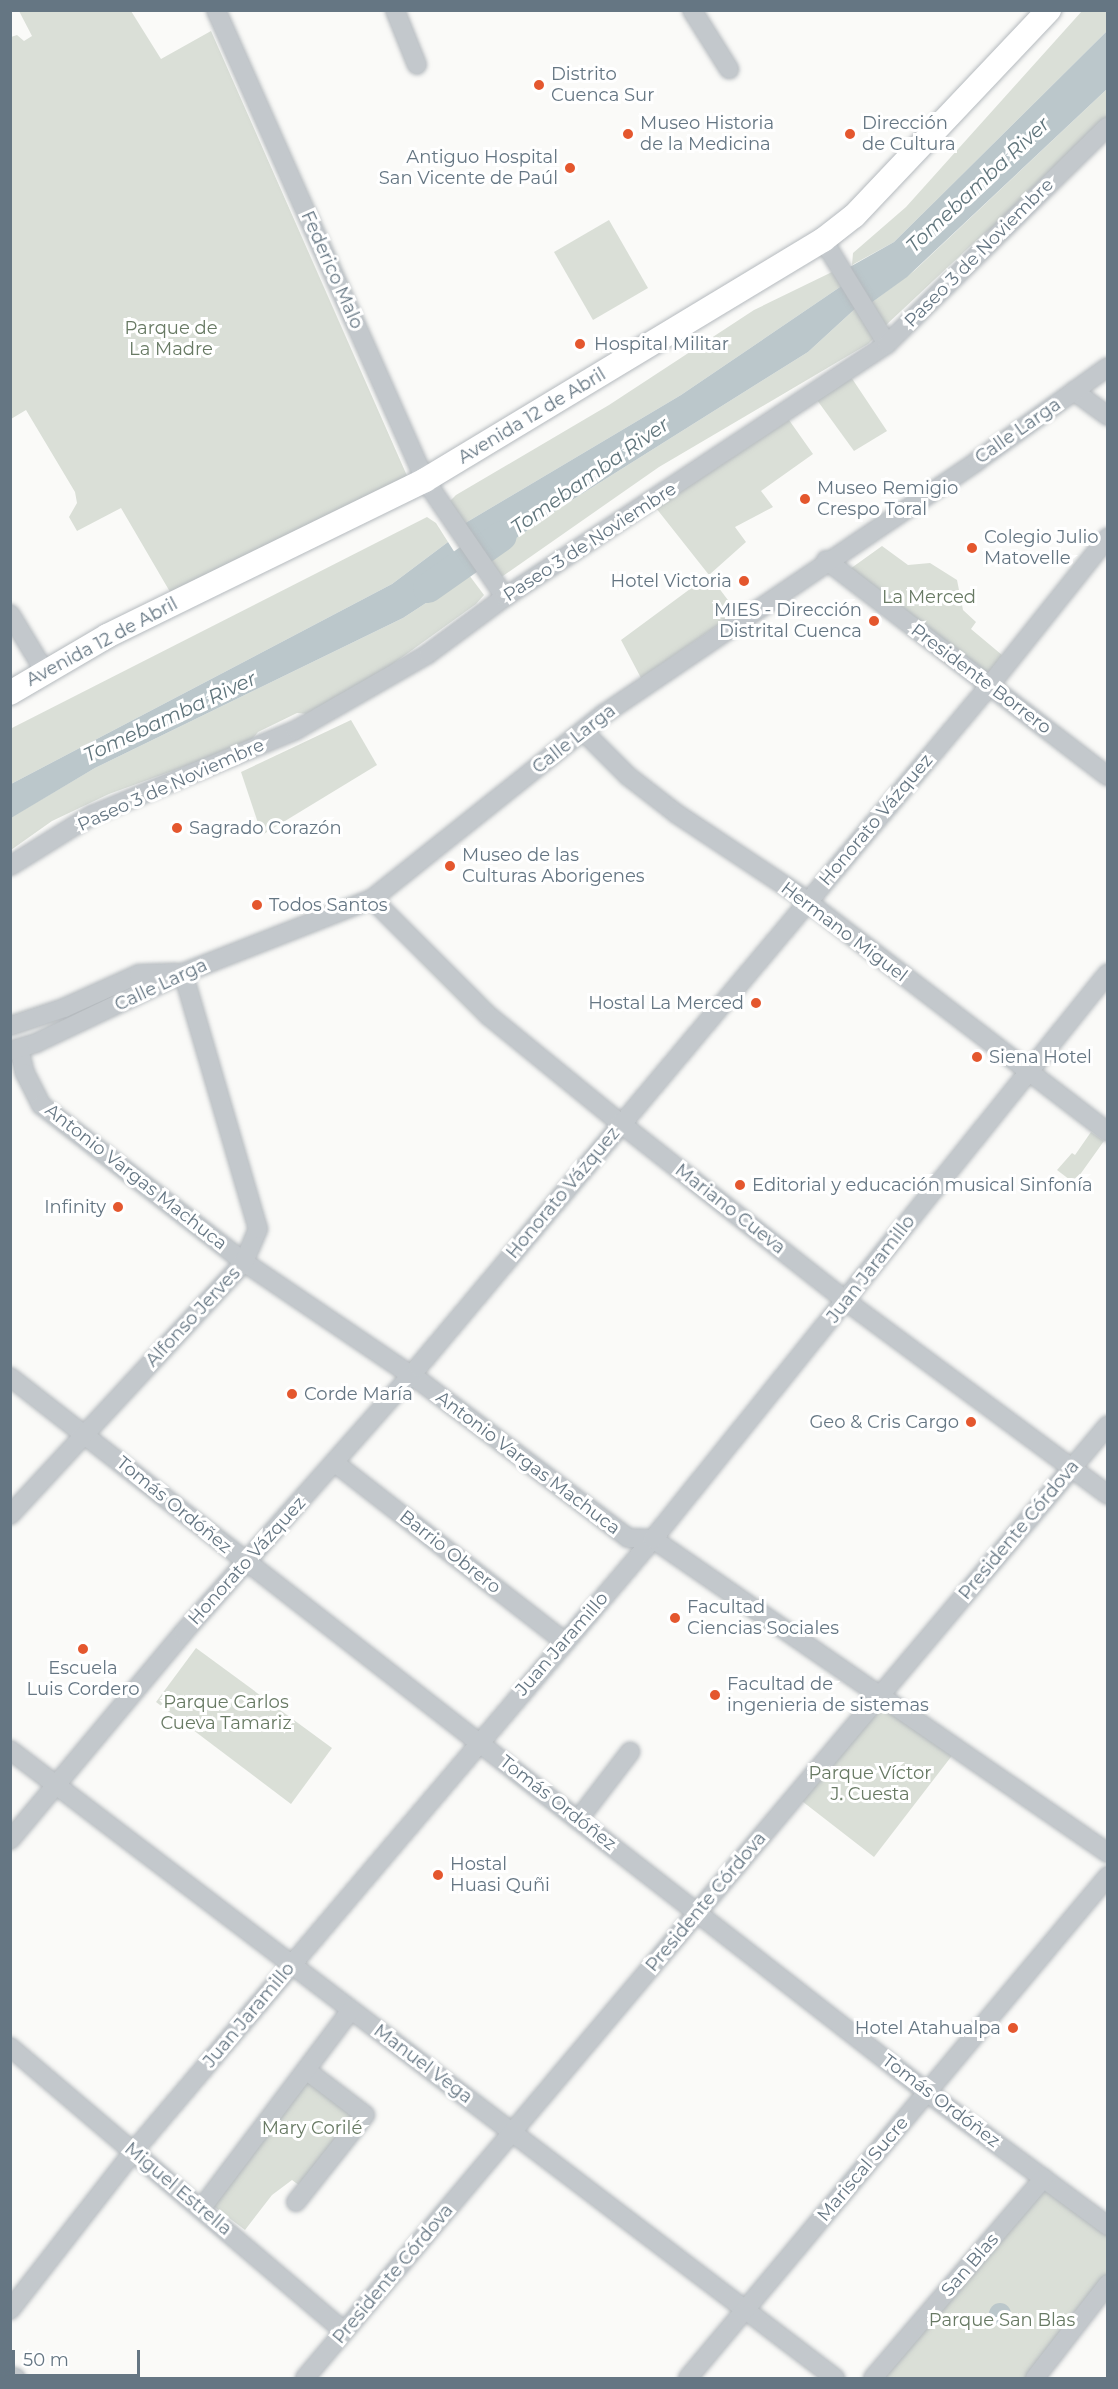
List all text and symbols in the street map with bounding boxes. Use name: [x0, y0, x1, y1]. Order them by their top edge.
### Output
place label: Distrito Cuenca Sur: [551, 64, 654, 106]
marker: Distrito Cuenca Sur: [532, 78, 546, 92]
water label: Tomebamba River: [901, 112, 1055, 258]
place label: Museo Historia de la Medicina: [640, 113, 774, 156]
place label: Dirección de Cultura: [862, 113, 956, 156]
marker: Museo Historia de la Medicina: [621, 127, 635, 141]
marker: Dirección de Cultura: [843, 127, 857, 141]
place label: Antiguo Hospital San Vicente de Paúl: [379, 147, 558, 190]
marker: Antiguo Hospital San Vicente de Paúl: [563, 161, 577, 175]
street label: Paseo 3 de Noviembre: [900, 174, 1058, 332]
street label: Federico Malo: [296, 208, 368, 332]
park label: Parque de La Madre: [124, 318, 218, 360]
place label: Hospital Militar: [594, 333, 729, 355]
marker: Hospital Militar: [571, 335, 589, 353]
street label: Avenida 12 de Abril: [454, 363, 610, 469]
street label: Calle Larga: [971, 394, 1065, 468]
water label: Tomebamba River: [506, 412, 674, 540]
street label: Paseo 3 de Noviembre: [499, 478, 681, 606]
place label: Museo Remigio Crespo Toral: [817, 478, 958, 520]
marker: Museo Remigio Crespo Toral: [798, 492, 812, 506]
place label: Colegio Julio Matovelle: [984, 527, 1099, 570]
marker: Colegio Julio Matovelle: [965, 541, 979, 555]
place label: Hotel Victoria: [611, 570, 732, 592]
marker: Hotel Victoria: [737, 574, 751, 588]
park label: La Merced: [882, 586, 976, 608]
street label: Avenida 12 de Abril: [23, 593, 181, 691]
place label: MIES - Dirección Distrital Cuenca: [714, 600, 862, 642]
marker: MIES - Dirección Distrital Cuenca: [867, 614, 881, 628]
street label: Presidente Borrero: [907, 619, 1055, 739]
water label: Tomebamba River: [80, 667, 260, 767]
street label: Calle Larga: [528, 700, 620, 778]
street label: Paseo 3 de Noviembre: [74, 734, 268, 836]
street label: Honorato Vázquez: [815, 750, 937, 890]
place label: Sagrado Corazón: [189, 817, 342, 839]
marker: Sagrado Corazón: [170, 821, 184, 835]
place label: Museo de las Culturas Aborigenes: [462, 845, 645, 888]
marker: Museo de las Culturas Aborigenes: [443, 859, 457, 873]
street label: Hermano Miguel: [777, 877, 911, 987]
place label: Todos Santos: [269, 894, 388, 916]
marker: Todos Santos: [250, 898, 264, 912]
street label: Calle Larga: [111, 954, 211, 1016]
place label: Hostal La Merced: [588, 992, 744, 1014]
marker: Hostal La Merced: [749, 996, 763, 1010]
place label: Siena Hotel: [989, 1046, 1092, 1068]
marker: Siena Hotel: [970, 1050, 984, 1064]
street label: Antonio Vargas Machuca: [41, 1099, 231, 1255]
street label: Honorato Vázquez: [502, 1123, 624, 1263]
street label: Mariano Cueva: [671, 1159, 789, 1259]
place label: Editorial y educación musical Sinfonía: [752, 1174, 1093, 1196]
marker: Editorial y educación musical Sinfonía: [733, 1178, 747, 1192]
place label: Infinity: [44, 1196, 106, 1218]
marker: Infinity: [111, 1200, 125, 1214]
street label: Juan Jaramillo: [822, 1211, 920, 1327]
street label: Alfonso Jerves: [141, 1263, 245, 1371]
place label: Corde María: [304, 1383, 413, 1405]
marker: Corde María: [285, 1387, 299, 1401]
street label: Antonio Vargas Machuca: [432, 1387, 624, 1539]
place label: Geo & Cris Cargo: [809, 1411, 959, 1433]
marker: Geo & Cris Cargo: [964, 1415, 978, 1429]
street label: Tomás Ordóñez: [112, 1452, 236, 1558]
street label: Presidente Córdova: [954, 1456, 1084, 1604]
street label: Honorato Vázquez: [184, 1492, 310, 1630]
street label: Barrio Obrero: [395, 1506, 505, 1598]
street label: Juan Jaramillo: [511, 1588, 613, 1700]
place label: Facultad Ciencias Sociales: [687, 1597, 839, 1640]
marker: Facultad Ciencias Sociales: [668, 1611, 682, 1625]
marker: Escuela Luis Cordero: [76, 1642, 90, 1656]
place label: Escuela Luis Cordero: [27, 1658, 139, 1700]
place label: Facultad de ingenieria de sistemas: [727, 1674, 929, 1716]
marker: Facultad de ingenieria de sistemas: [708, 1688, 722, 1702]
park label: Parque Carlos Cueva Tamariz: [160, 1692, 292, 1734]
street label: Tomás Ordóñez: [496, 1751, 620, 1855]
park label: Parque Víctor J. Cuesta: [809, 1763, 931, 1806]
street label: Presidente Córdova: [641, 1828, 771, 1976]
place label: Hostal Huasi Quñi: [450, 1854, 550, 1896]
marker: Hostal Huasi Quñi: [431, 1868, 445, 1882]
street label: Juan Jaramillo: [199, 1958, 299, 2072]
place label: Hotel Atahualpa: [855, 2017, 1001, 2039]
street label: Manuel Vega: [369, 2020, 477, 2108]
marker: Hotel Atahualpa: [1006, 2021, 1020, 2035]
street label: Tomás Ordóñez: [878, 2050, 1004, 2152]
street label: Mariscal Sucre: [813, 2112, 913, 2226]
park label: Mary Corilé: [262, 2117, 362, 2139]
street label: Miguel Estrella: [120, 2138, 236, 2240]
street label: Presidente Córdova: [328, 2200, 458, 2348]
street label: San Blas: [937, 2229, 1003, 2301]
park label: Parque San Blas: [929, 2309, 1075, 2331]
scale bar: [15, 2338, 142, 2376]
text: 50 m: [23, 2349, 69, 2371]

